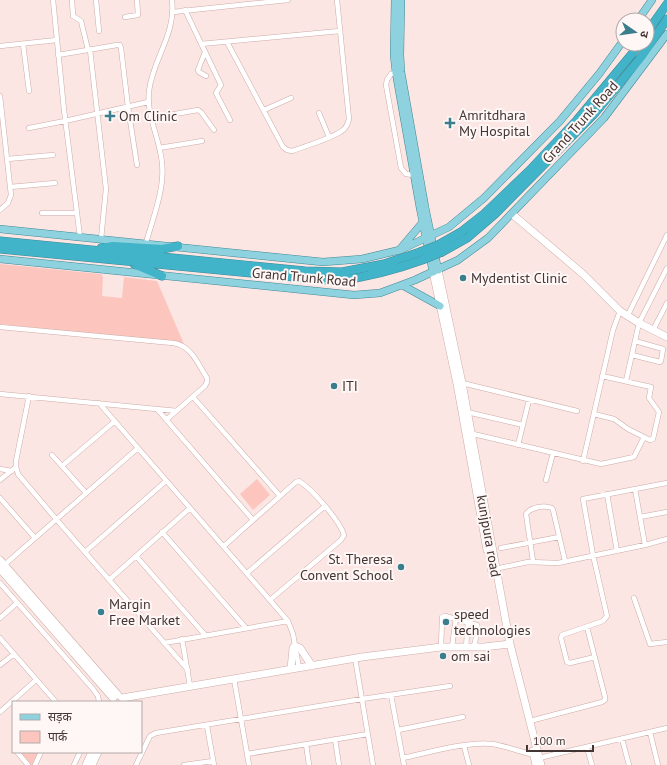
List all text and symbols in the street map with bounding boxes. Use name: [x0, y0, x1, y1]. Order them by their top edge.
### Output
north arrow: [615, 12, 655, 52]
text: उ: [637, 30, 652, 40]
street label: Grand Trunk Road: [538, 77, 622, 167]
place label: Amritdhara My Hospital: [459, 106, 530, 140]
place label: Om Clinic: [119, 107, 177, 125]
marker: Om Clinic: [104, 110, 116, 122]
marker: Amritdhara My Hospital: [444, 117, 456, 129]
street label: Grand Trunk Road: [251, 263, 357, 291]
place label: Mydentist Clinic: [471, 269, 567, 287]
marker: Mydentist Clinic: [458, 273, 468, 283]
place label: ITI: [342, 377, 358, 395]
marker: ITI: [329, 381, 339, 391]
street label: kunjpura road: [473, 494, 505, 578]
place label: St. Theresa Convent School: [300, 550, 393, 584]
marker: St. Theresa Convent School: [396, 562, 406, 572]
place label: Margin Free Market: [109, 595, 180, 629]
place label: speed technologies: [454, 605, 531, 639]
marker: Margin Free Market: [96, 607, 106, 617]
marker: speed technologies: [441, 617, 451, 627]
place label: om sai: [451, 647, 490, 665]
marker: om sai: [438, 651, 448, 661]
legend: [12, 701, 142, 753]
text: सड़क: [48, 709, 73, 724]
scale bar: [527, 727, 593, 753]
text: पार्क: [48, 729, 68, 744]
text: 100 m: [533, 733, 566, 748]

